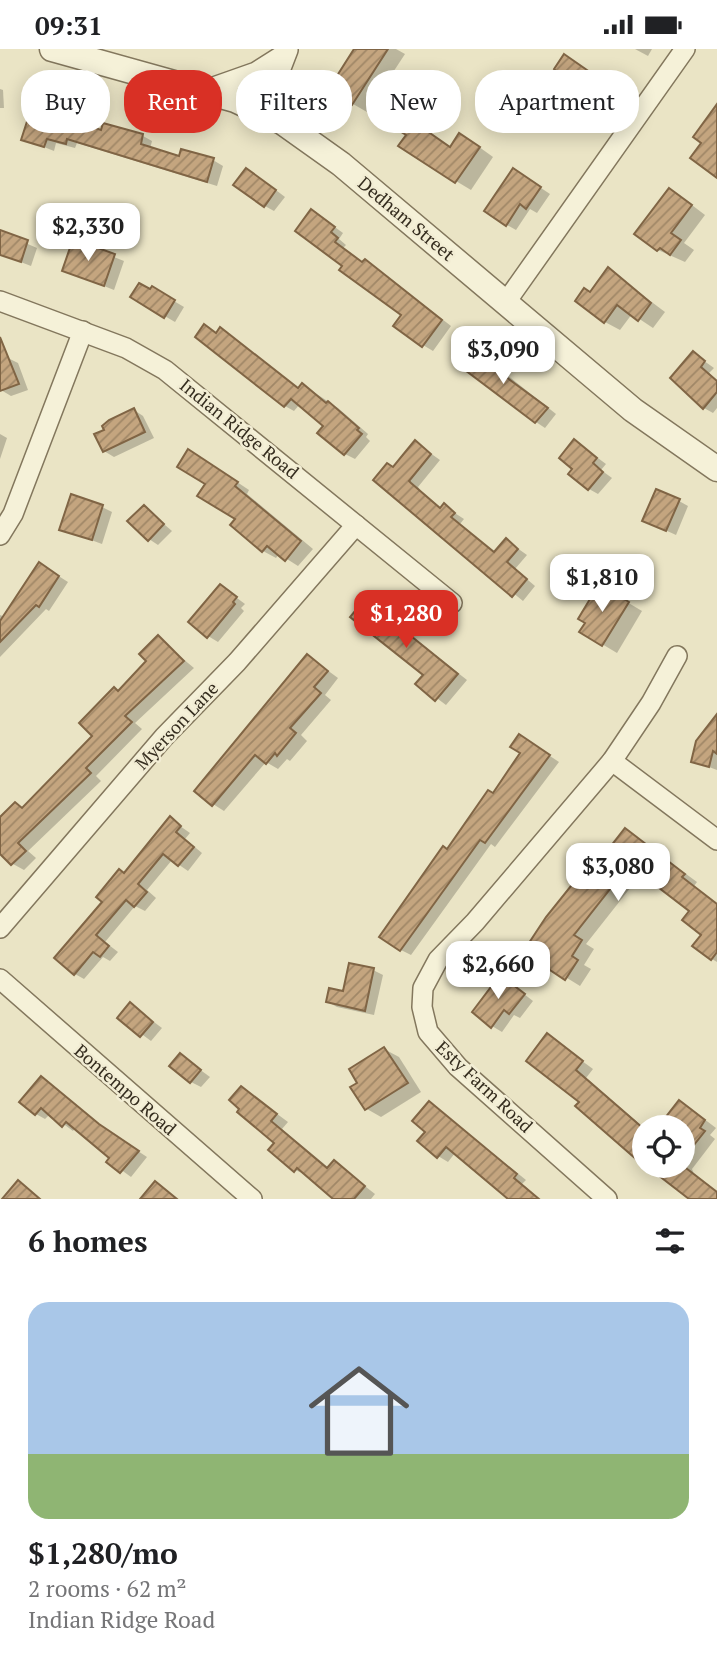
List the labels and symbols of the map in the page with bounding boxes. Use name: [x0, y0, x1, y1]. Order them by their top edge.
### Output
street label: Dedham Street: [353, 171, 460, 266]
pin: $2,330: [31, 203, 145, 263]
pin: $3,090: [446, 327, 560, 386]
street label: Indian Ridge Road: [175, 373, 304, 484]
pin: $1,810: [545, 554, 659, 614]
pin: $1,280: [349, 591, 463, 650]
street label: Myerson Lane: [129, 676, 223, 774]
pin: $3,080: [561, 843, 675, 903]
pin: $2,660: [441, 941, 555, 1001]
street label: Esty Farm Road: [431, 1035, 538, 1137]
street label: Bontempo Road: [70, 1038, 182, 1140]

